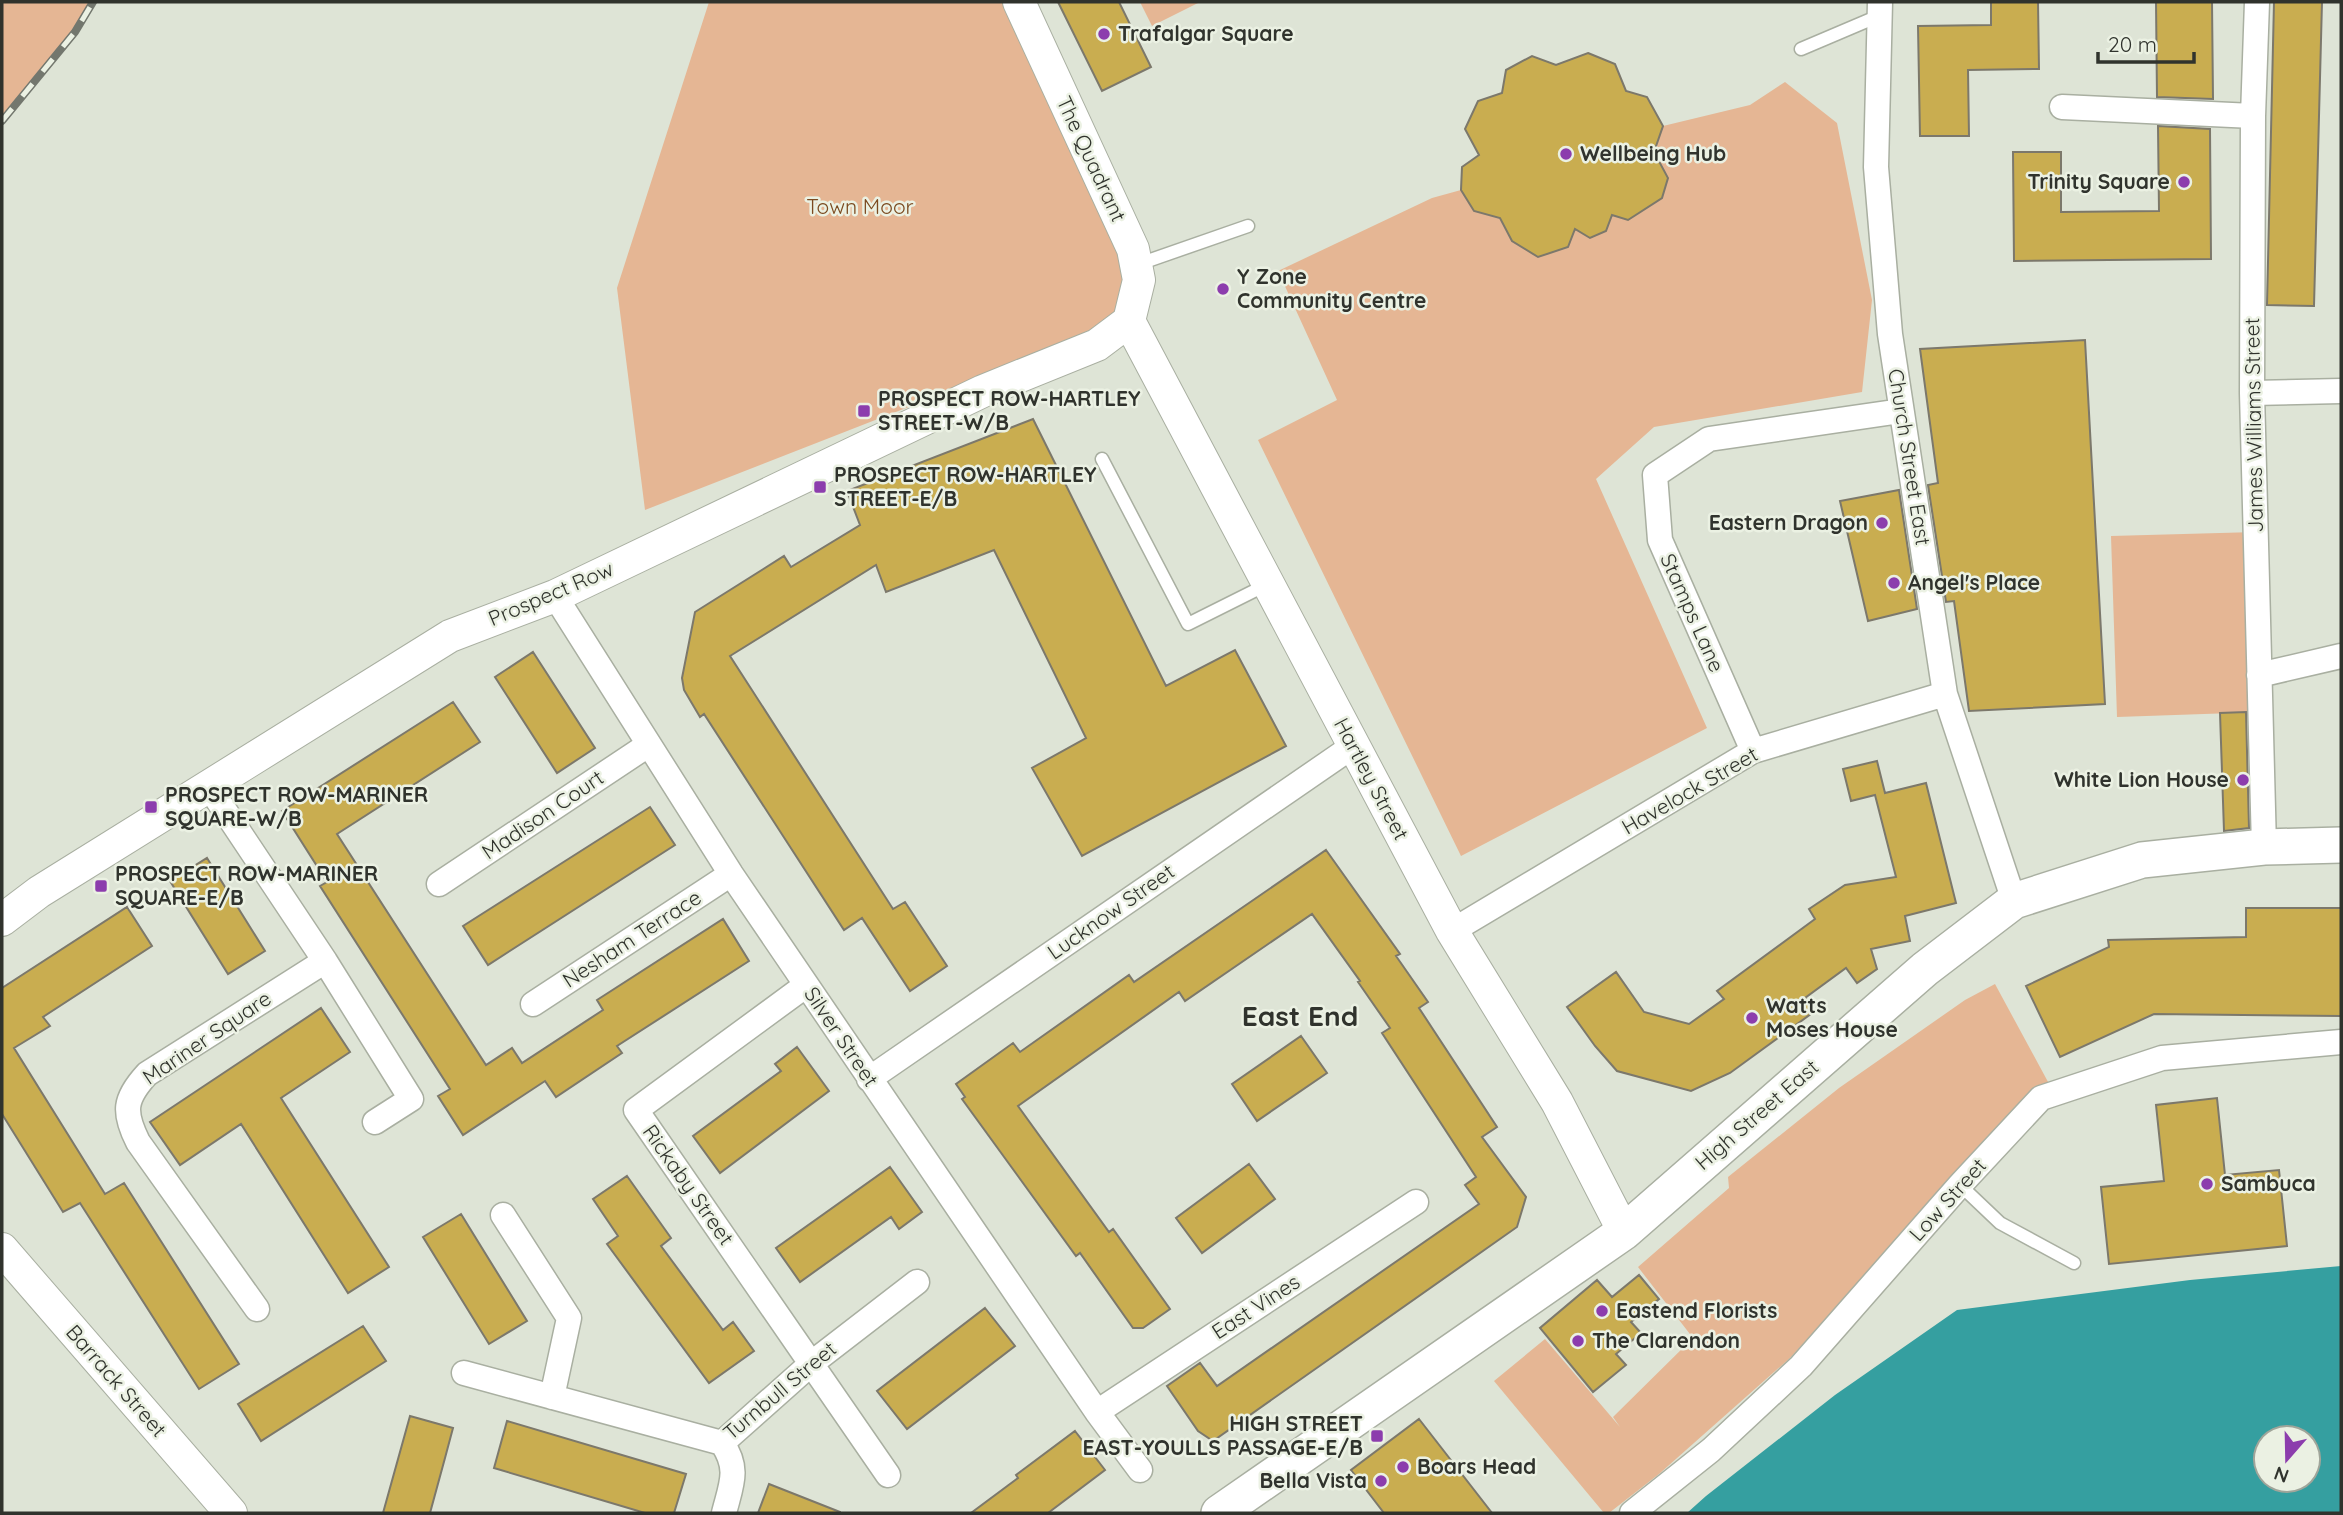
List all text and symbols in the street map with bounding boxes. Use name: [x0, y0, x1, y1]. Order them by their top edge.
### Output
place label: Trafalgar Square: [1118, 20, 1294, 46]
scale bar: [2098, 21, 2194, 65]
marker: Trafalgar Square: [1096, 26, 1112, 42]
text: 20 m: [2108, 31, 2157, 57]
street label: The Quadrant: [1051, 92, 1132, 226]
place label: Wellbeing Hub: [1580, 140, 1726, 166]
marker: Wellbeing Hub: [1558, 146, 1574, 162]
place label: Trinity Square: [2027, 168, 2170, 194]
marker: Trinity Square: [2176, 174, 2192, 190]
park label: Town Moor: [806, 193, 914, 219]
place label: Y Zone Community Centre: [1237, 263, 1426, 313]
marker: Y Zone Community Centre: [1215, 281, 1231, 297]
street label: James Williams Street: [2238, 317, 2268, 533]
street label: Church Street East: [1883, 367, 1937, 547]
place label: PROSPECT ROW-HARTLEY STREET-W/B: [878, 385, 1141, 435]
marker: PROSPECT ROW-HARTLEY STREET-W/B: [856, 403, 872, 419]
place label: PROSPECT ROW-HARTLEY STREET-E/B: [834, 461, 1097, 511]
marker: PROSPECT ROW-HARTLEY STREET-E/B: [812, 479, 828, 495]
place label: Eastern Dragon: [1709, 509, 1868, 535]
marker: Eastern Dragon: [1874, 515, 1890, 531]
street label: Stamps Lane: [1655, 549, 1731, 676]
street label: Prospect Row: [484, 555, 617, 631]
place label: Angel's Place: [1908, 569, 2040, 595]
marker: Angel's Place: [1886, 575, 1902, 591]
street label: Hartley Street: [1329, 713, 1415, 844]
street label: Havelock Street: [1617, 741, 1762, 840]
street label: Madison Court: [477, 764, 608, 864]
place label: White Lion House: [2054, 766, 2229, 792]
marker: White Lion House: [2235, 772, 2251, 788]
place label: PROSPECT ROW-MARINER SQUARE-W/B: [165, 781, 428, 831]
marker: PROSPECT ROW-MARINER SQUARE-W/B: [143, 799, 159, 815]
street label: Lucknow Street: [1042, 858, 1179, 965]
place label: PROSPECT ROW-MARINER SQUARE-E/B: [115, 860, 378, 910]
marker: PROSPECT ROW-MARINER SQUARE-E/B: [93, 878, 109, 894]
street label: Nesham Terrace: [557, 884, 706, 993]
street label: Silver Street: [799, 982, 885, 1091]
street label: Mariner Square: [137, 985, 276, 1090]
place label: Watts Moses House: [1766, 992, 1898, 1042]
district label: East End: [1242, 998, 1358, 1033]
marker: Watts Moses House: [1744, 1010, 1760, 1026]
street label: High Street East: [1689, 1054, 1823, 1175]
street label: Rickaby Street: [638, 1119, 740, 1250]
street label: Low Street: [1903, 1152, 1991, 1246]
place label: Sambuca: [2221, 1170, 2316, 1196]
marker: Sambuca: [2199, 1176, 2215, 1192]
street label: East Vines: [1207, 1268, 1304, 1344]
place label: Eastend Florists: [1616, 1297, 1777, 1323]
marker: Eastend Florists: [1594, 1303, 1610, 1319]
street label: Barrack Street: [61, 1319, 173, 1442]
place label: The Clarendon: [1592, 1327, 1740, 1353]
marker: The Clarendon: [1570, 1333, 1586, 1349]
street label: Turnbull Street: [717, 1335, 841, 1445]
place label: HIGH STREET EAST-YOULLS PASSAGE-E/B: [1083, 1410, 1363, 1460]
north arrow: [2252, 1424, 2322, 1494]
marker: HIGH STREET EAST-YOULLS PASSAGE-E/B: [1369, 1428, 1385, 1444]
place label: Boars Head: [1417, 1453, 1536, 1479]
marker: Boars Head: [1395, 1459, 1411, 1475]
text: N: [2271, 1461, 2292, 1489]
place label: Bella Vista: [1259, 1467, 1367, 1493]
marker: Bella Vista: [1373, 1473, 1389, 1489]

